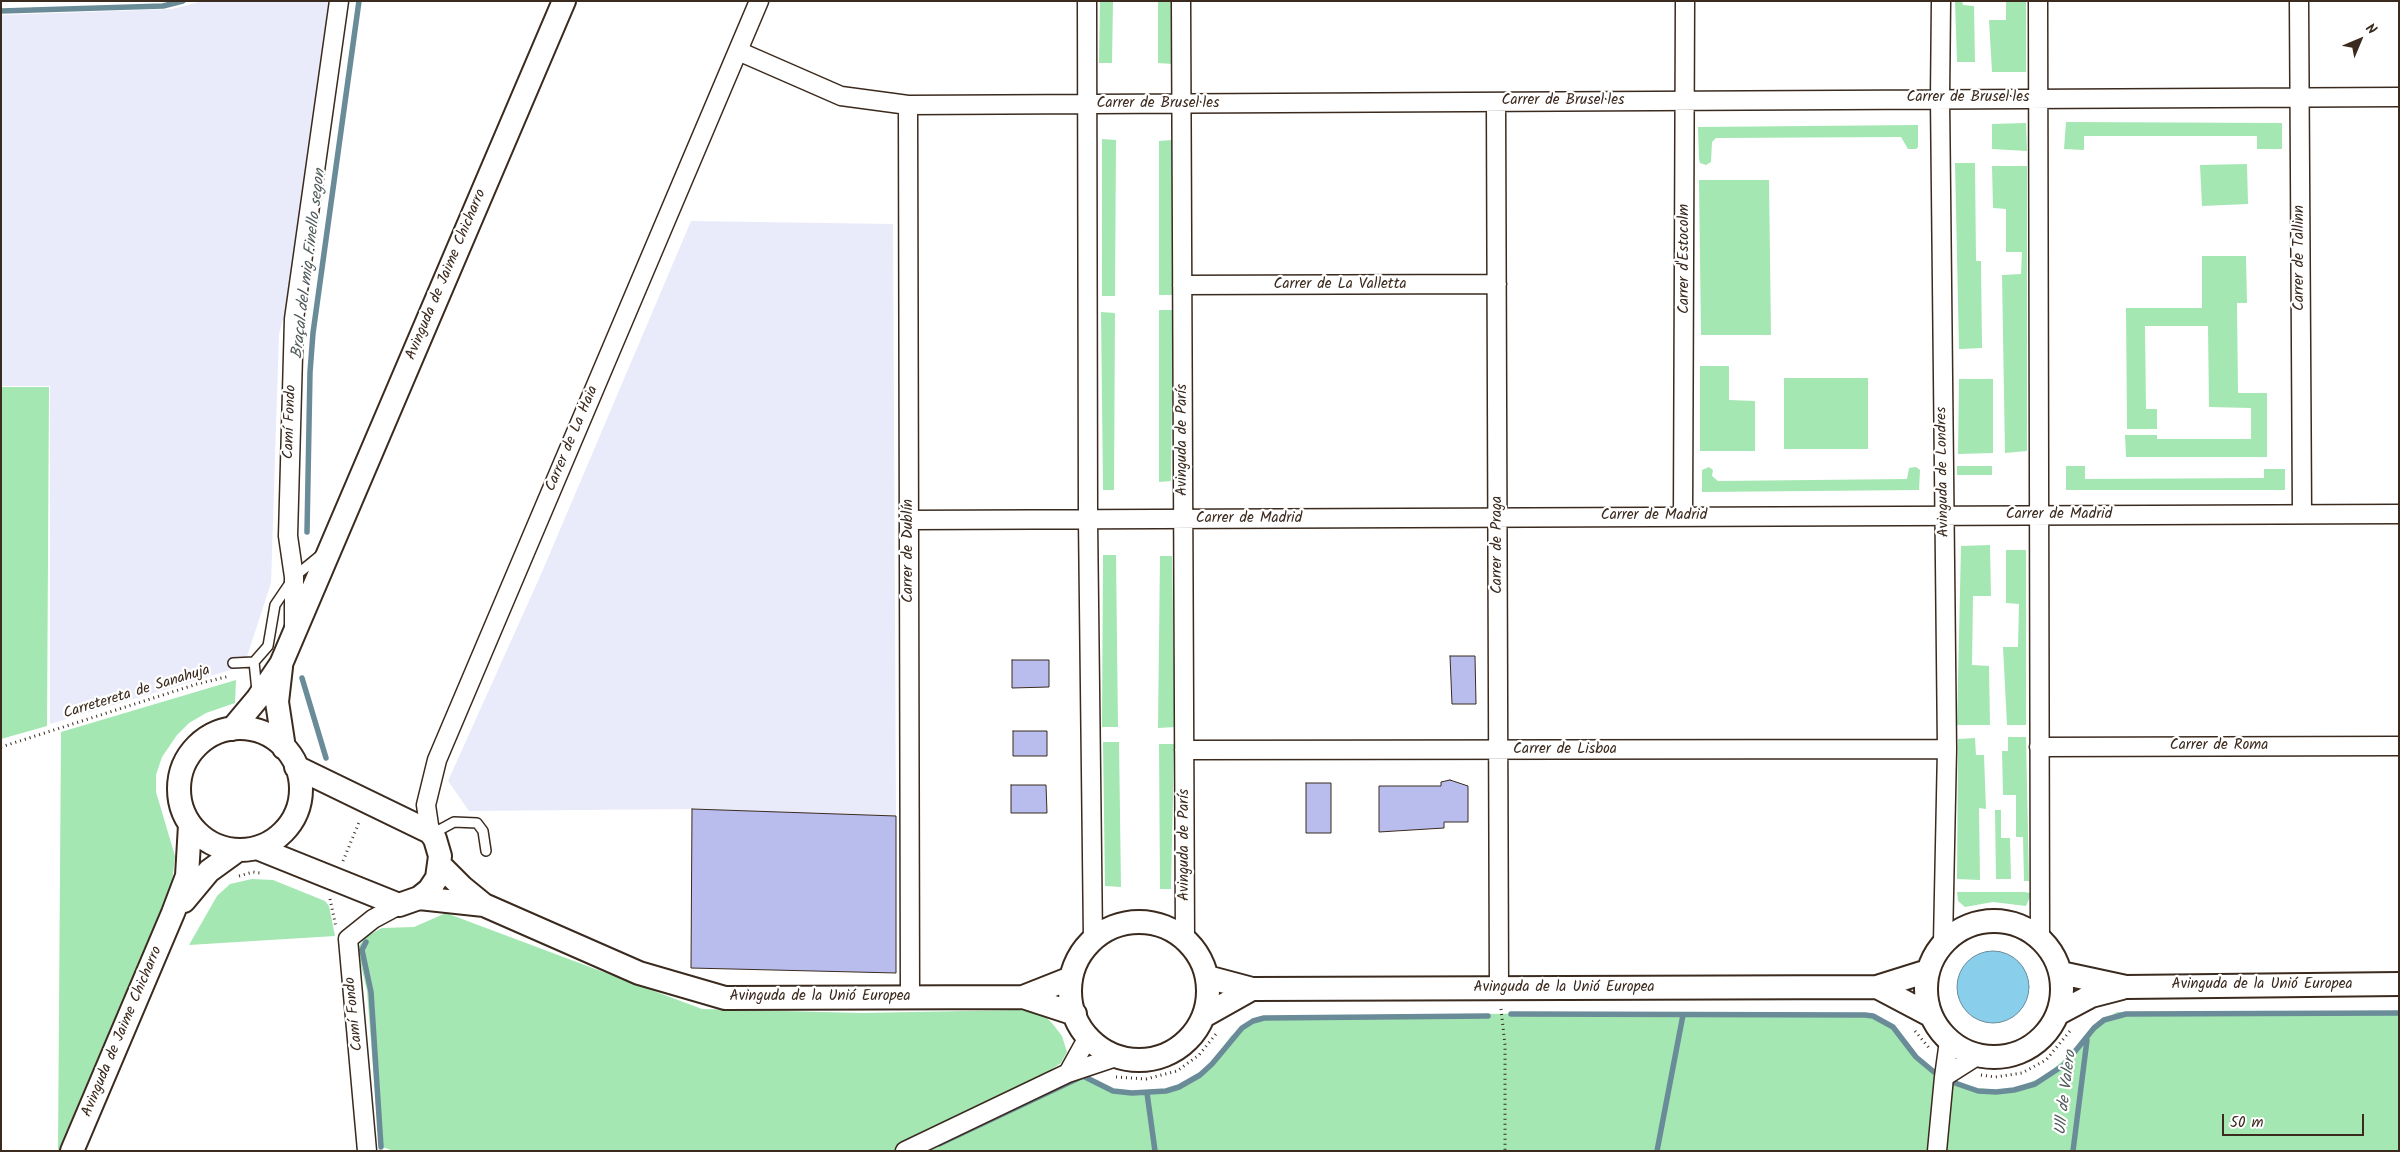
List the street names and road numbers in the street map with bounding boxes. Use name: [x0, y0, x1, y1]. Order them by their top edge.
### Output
street label: Carrer de Brusel·les: [1907, 89, 2029, 107]
street label: Carrer de Brusel·les: [1502, 92, 1624, 110]
street label: Carrer de Brusel·les: [1097, 95, 1219, 113]
street label: Avinguda de Jaime Chicharro: [403, 187, 491, 363]
street label: Carrer d'Estocolm: [1676, 204, 1694, 314]
street label: Carrer de Tallinn: [2291, 205, 2309, 311]
street label: Carrer de La Valletta: [1274, 276, 1406, 294]
street label: Camí Fondo: [281, 384, 301, 460]
street label: Carrer de La Haia: [543, 384, 603, 494]
street label: Avinguda de París: [1174, 384, 1192, 496]
street label: Avinguda de Londres: [1934, 406, 1954, 538]
street label: Carrer de Praga: [1489, 496, 1507, 594]
street label: Carrer de Dublín: [900, 499, 918, 603]
street label: Carrer de Madrid: [2006, 506, 2112, 524]
street label: Carrer de Madrid: [1601, 507, 1707, 525]
street label: Carrer de Madrid: [1196, 510, 1302, 528]
street label: Carretereta de Sanahuja: [62, 662, 212, 724]
street label: Carrer de Roma: [2170, 737, 2268, 755]
street label: Carrer de Lisboa: [1513, 741, 1617, 759]
street label: Avinguda de París: [1176, 789, 1194, 901]
street label: Avinguda de Jaime Chicharro: [79, 944, 167, 1120]
street label: Camí Fondo: [342, 976, 368, 1052]
street label: Avinguda de la Unió Europea: [2172, 976, 2352, 994]
street label: Avinguda de la Unió Europea: [1474, 979, 1654, 997]
street label: Avinguda de la Unió Europea: [730, 988, 910, 1006]

